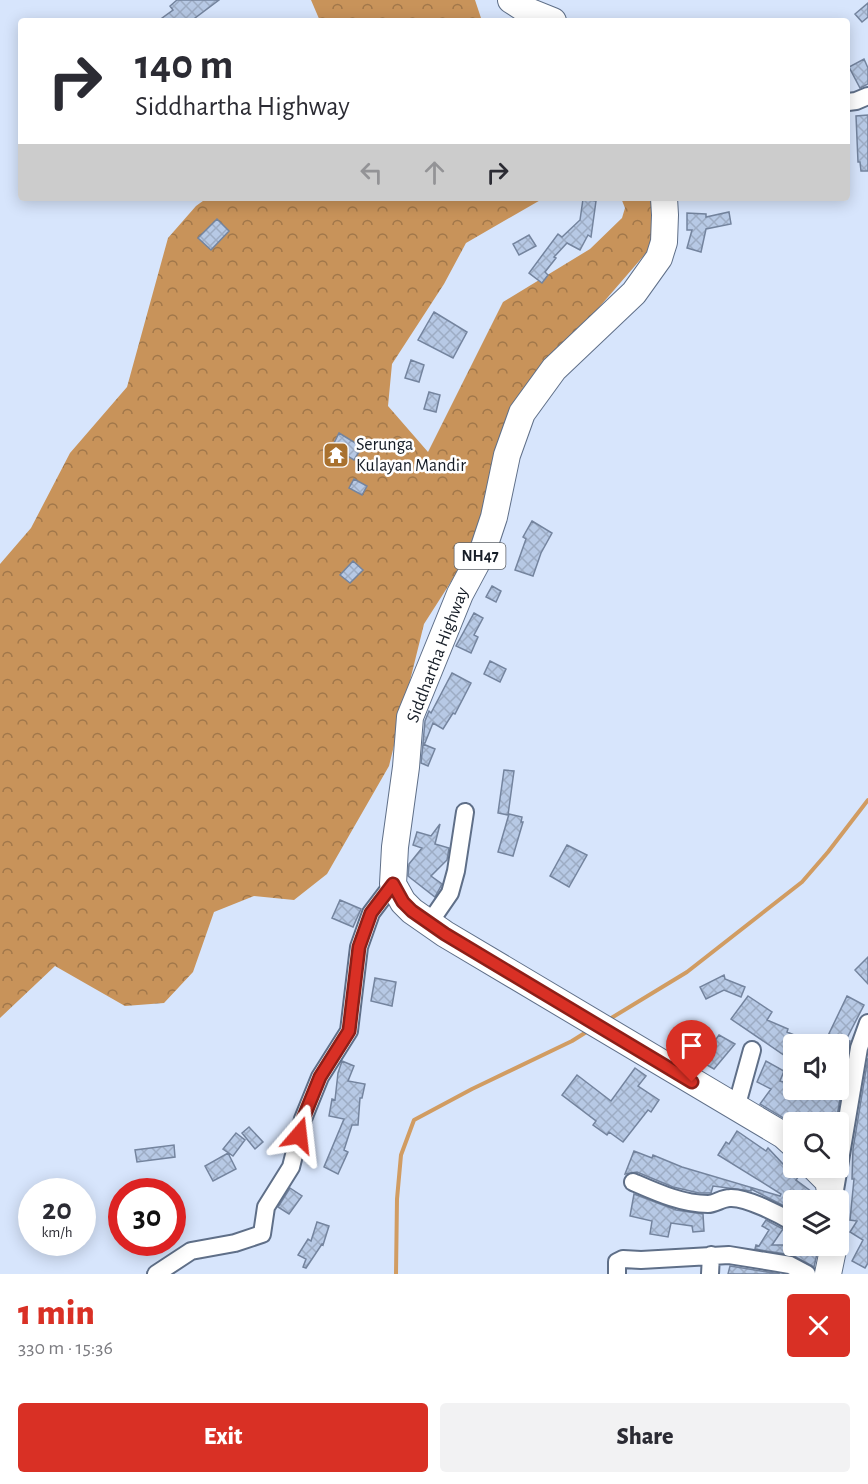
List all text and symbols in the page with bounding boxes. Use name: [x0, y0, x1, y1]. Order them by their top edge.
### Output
icon: right: [36, 42, 114, 120]
text: 140 m: [135, 44, 233, 86]
text: Siddhartha Highway: [135, 93, 350, 120]
icon: left: [355, 156, 388, 189]
icon: ahead: [418, 156, 451, 189]
icon: right: [481, 156, 514, 189]
place label: Serunga Kulayan Mandir: [356, 436, 466, 475]
temple icon: Serunga Kulayan Mandir: [321, 440, 351, 470]
road number: NH47: [454, 543, 506, 569]
street label: Siddhartha Highway: [404, 585, 472, 725]
pin: [666, 1020, 717, 1082]
icon: arrive: [675, 1029, 708, 1062]
map controls: [783, 1034, 849, 1256]
button: sound: [783, 1034, 849, 1100]
position arrow: [267, 1103, 331, 1167]
button: search: [783, 1112, 849, 1178]
speed limit sign: 30: [108, 1178, 186, 1256]
button: layers: [783, 1190, 849, 1256]
text: 20: [42, 1195, 72, 1225]
text: km/h: [42, 1225, 72, 1240]
button: close: [787, 1294, 850, 1357]
text: 1 min: [18, 1295, 95, 1331]
text: 330 m · 15:36: [18, 1338, 113, 1358]
button: Exit: [18, 1403, 428, 1472]
button: Share: [440, 1403, 850, 1472]

